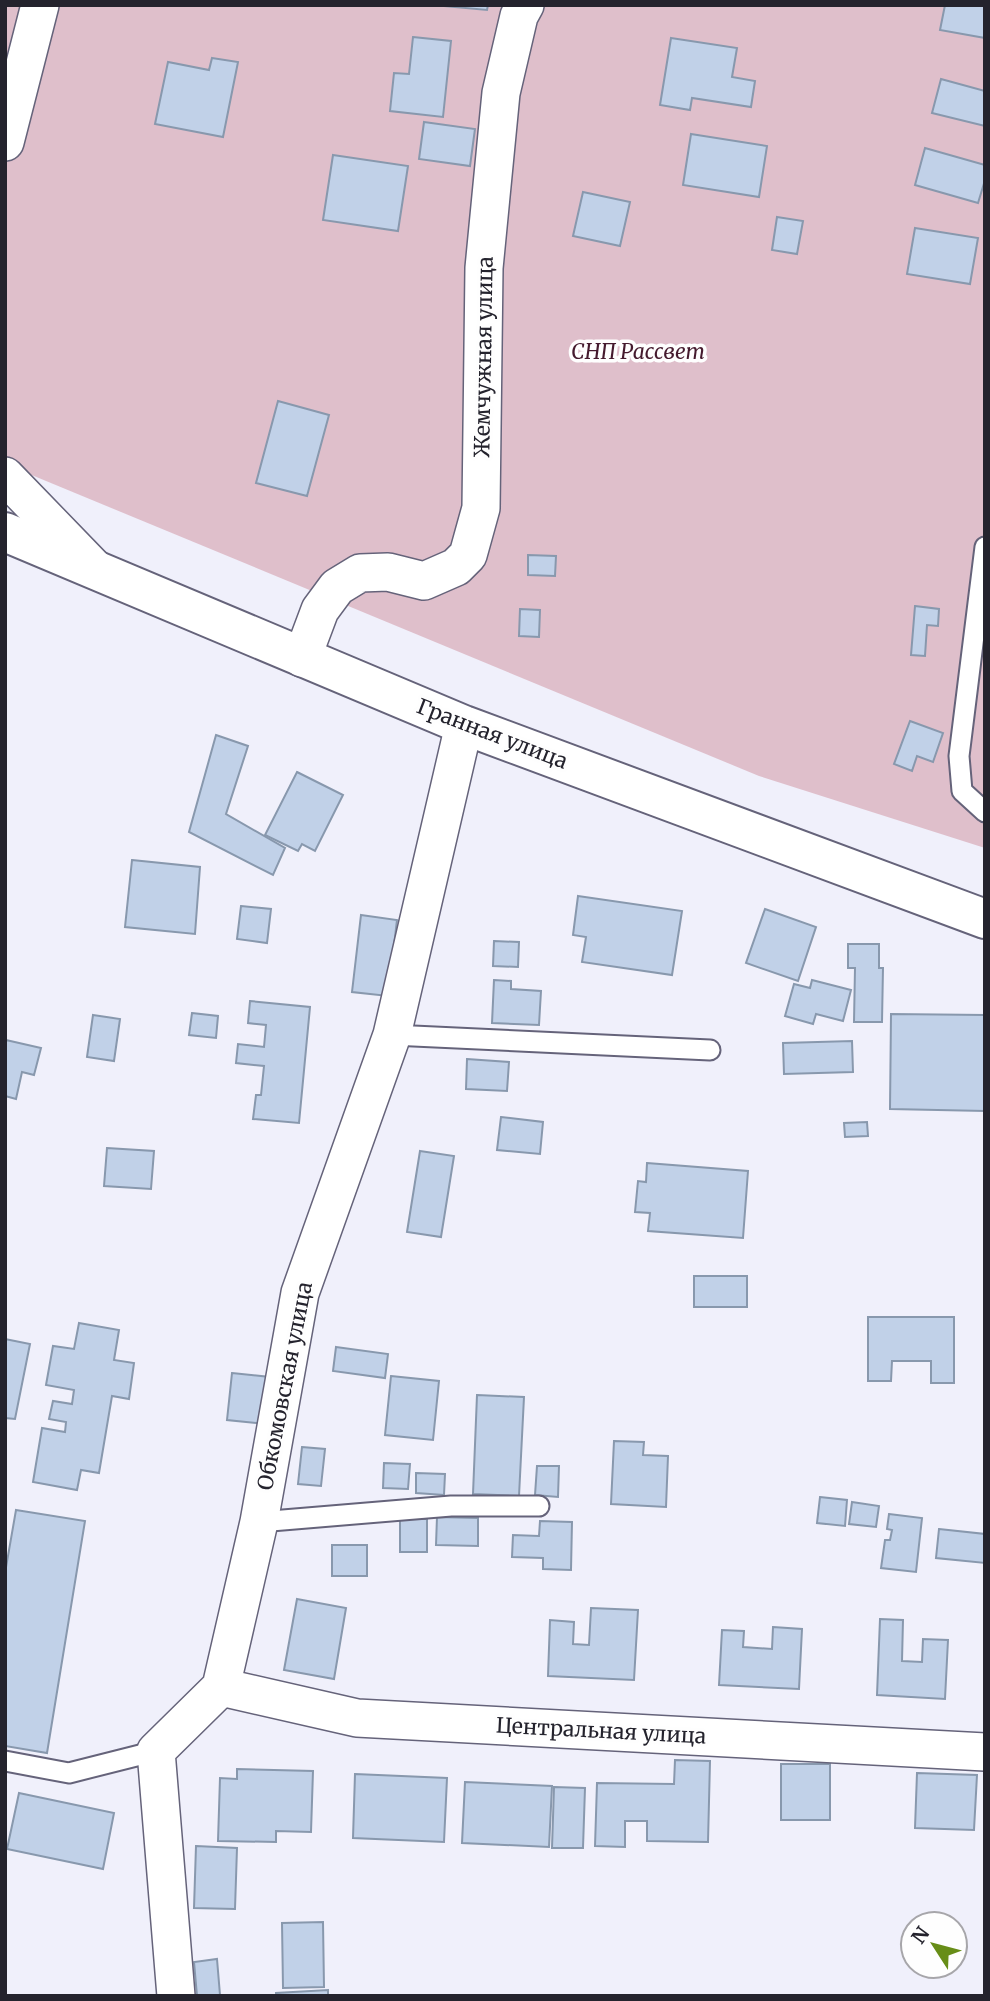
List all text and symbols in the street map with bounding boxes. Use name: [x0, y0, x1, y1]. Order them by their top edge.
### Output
street label: Жемчужная улица: [468, 256, 499, 458]
park label: СНП Рассвет: [571, 338, 705, 365]
street label: Гранная улица: [413, 692, 572, 775]
street label: Обкомовская улица: [251, 1279, 318, 1492]
street label: Центральная улица: [495, 1712, 707, 1749]
north arrow: [899, 1910, 969, 1980]
text: N: [906, 1922, 934, 1948]

